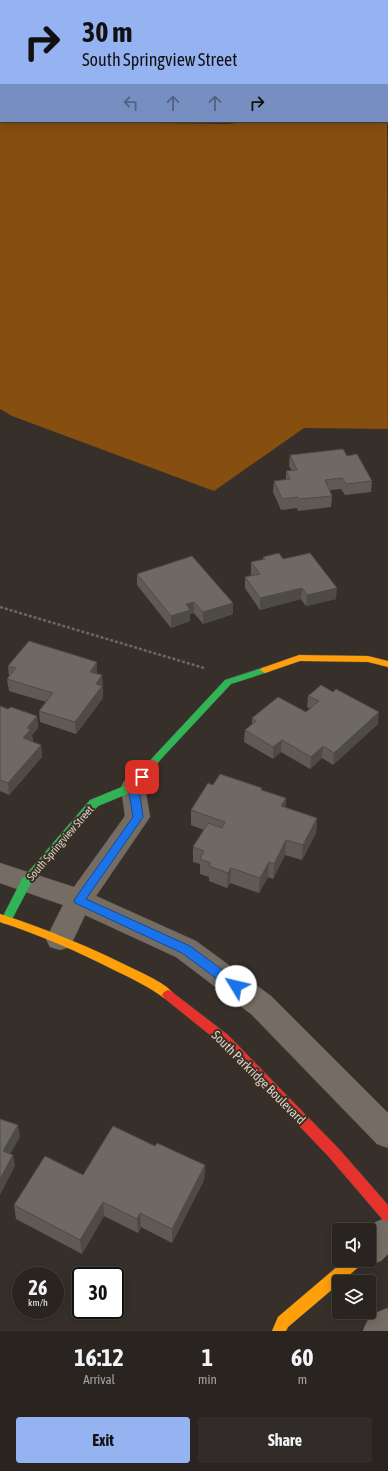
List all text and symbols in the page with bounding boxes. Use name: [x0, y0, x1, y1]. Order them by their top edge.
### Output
icon: right: [16, 16, 68, 68]
text: 30 m: [82, 16, 132, 48]
text: South Springview Street: [82, 49, 237, 70]
icon: left: [120, 92, 142, 114]
icon: ahead: [162, 92, 184, 114]
icon: ahead: [204, 92, 226, 114]
icon: right: [246, 92, 268, 114]
pin: [125, 760, 159, 794]
icon: arrive: [131, 766, 153, 788]
street label: South Springview Street: [24, 803, 96, 883]
position arrow: [215, 965, 257, 1007]
street label: South Parkridge Boulevard: [209, 1027, 309, 1127]
map controls: [332, 1223, 376, 1319]
button: sound: [332, 1223, 376, 1267]
speed limit sign: 30: [72, 1267, 124, 1319]
button: layers: [332, 1275, 376, 1319]
text: 26: [29, 1276, 47, 1299]
text: km/h: [28, 1297, 48, 1308]
text: 16:12: [74, 1344, 124, 1371]
text: 1: [202, 1344, 213, 1371]
text: 60: [291, 1344, 314, 1371]
text: Arrival: [83, 1372, 115, 1387]
text: min: [198, 1372, 217, 1387]
text: m: [298, 1372, 307, 1387]
button: Exit: [16, 1417, 190, 1463]
button: Share: [198, 1417, 372, 1463]

